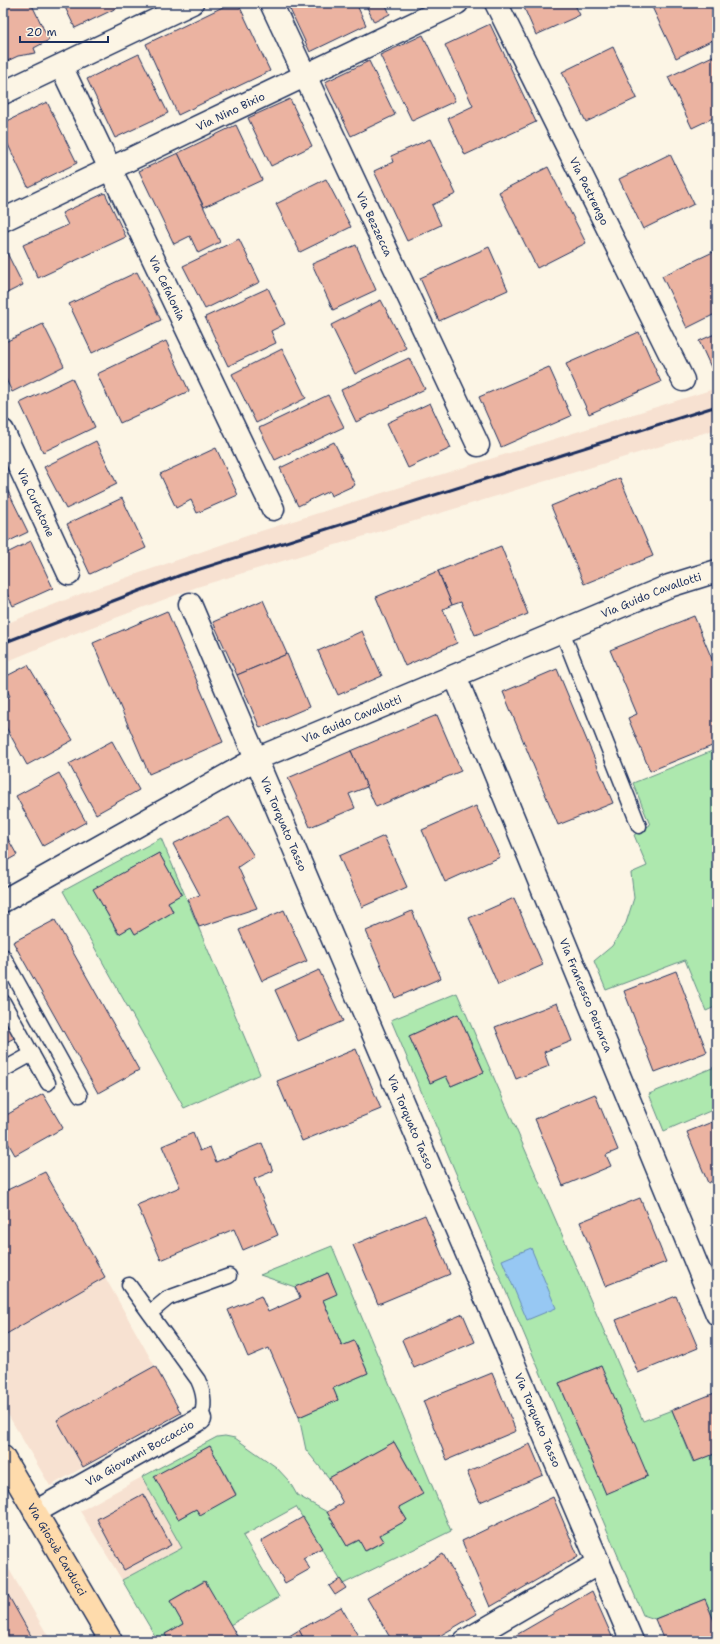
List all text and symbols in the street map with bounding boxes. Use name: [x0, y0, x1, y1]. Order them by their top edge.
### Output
scale bar: [20, 18, 108, 44]
text: 20 m: [26, 24, 57, 40]
street label: Via Nino Bixio: [194, 89, 268, 135]
street label: Via Pastrengo: [566, 155, 612, 228]
street label: Via Bezzecca: [352, 189, 396, 259]
street label: Via Cefalonia: [145, 253, 189, 323]
street label: Via Curtatone: [13, 466, 58, 540]
street label: Via Guido Cavallotti: [599, 569, 703, 622]
street label: Via Guido Cavallotti: [300, 692, 404, 747]
street label: Via Torquato Tasso: [256, 775, 310, 874]
street label: Via Francesco Petrarca: [556, 936, 616, 1055]
street label: Via Torquato Tasso: [384, 1073, 437, 1172]
street label: Via Torquato Tasso: [511, 1371, 564, 1470]
street label: Via Giovanni Boccaccio: [83, 1417, 197, 1490]
street label: Via Giosuè Carducci: [24, 1500, 90, 1599]

